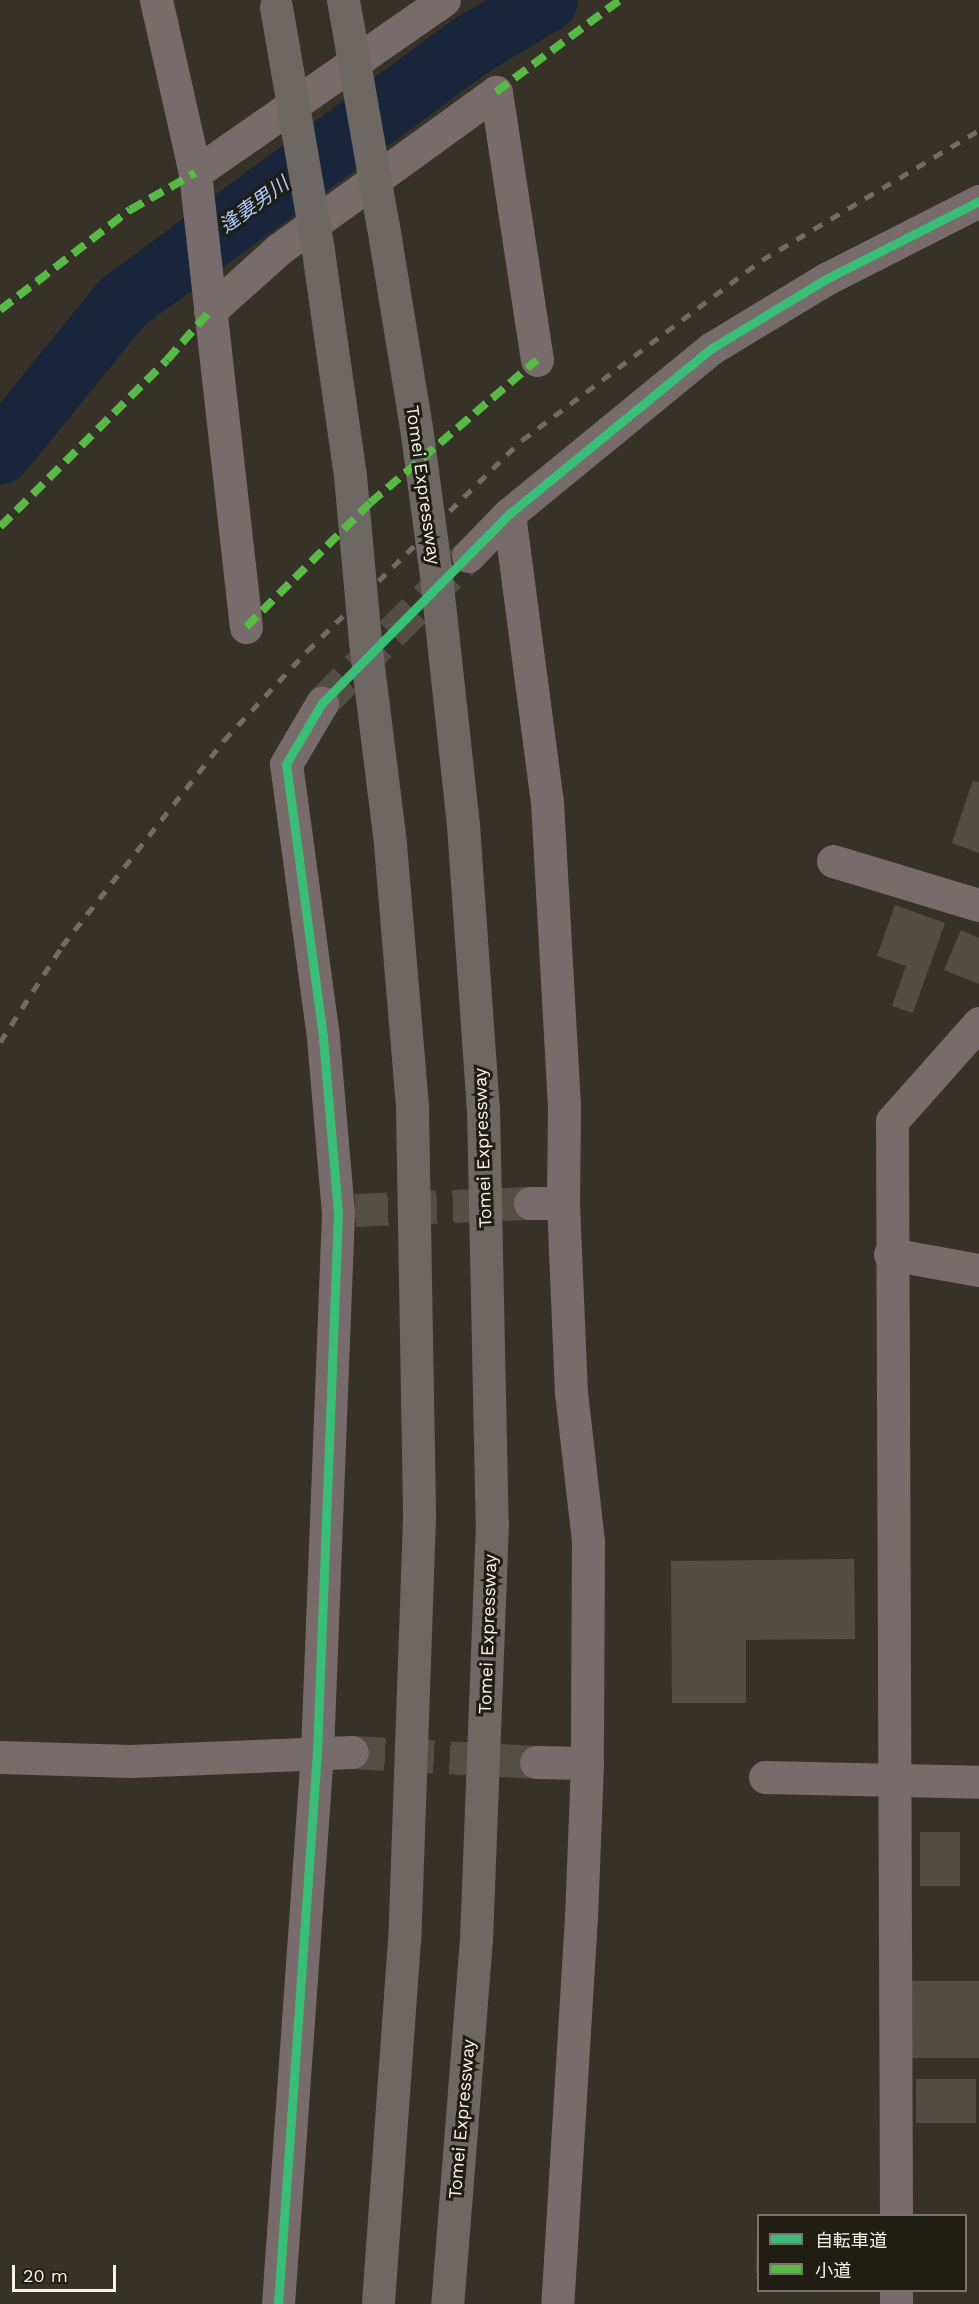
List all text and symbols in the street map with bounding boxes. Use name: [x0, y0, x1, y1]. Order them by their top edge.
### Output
water label: 逢妻男川: [215, 172, 293, 238]
street label: Tomei Expressway: [401, 404, 445, 566]
street label: Tomei Expressway: [469, 1068, 497, 1228]
street label: Tomei Expressway: [474, 1554, 502, 1714]
street label: Tomei Expressway: [444, 2038, 480, 2200]
legend: [757, 2214, 967, 2292]
text: 自転車道: [815, 2230, 887, 2251]
scale bar: [15, 2253, 118, 2291]
text: 小道: [815, 2260, 851, 2281]
text: 20 m: [23, 2265, 68, 2286]

